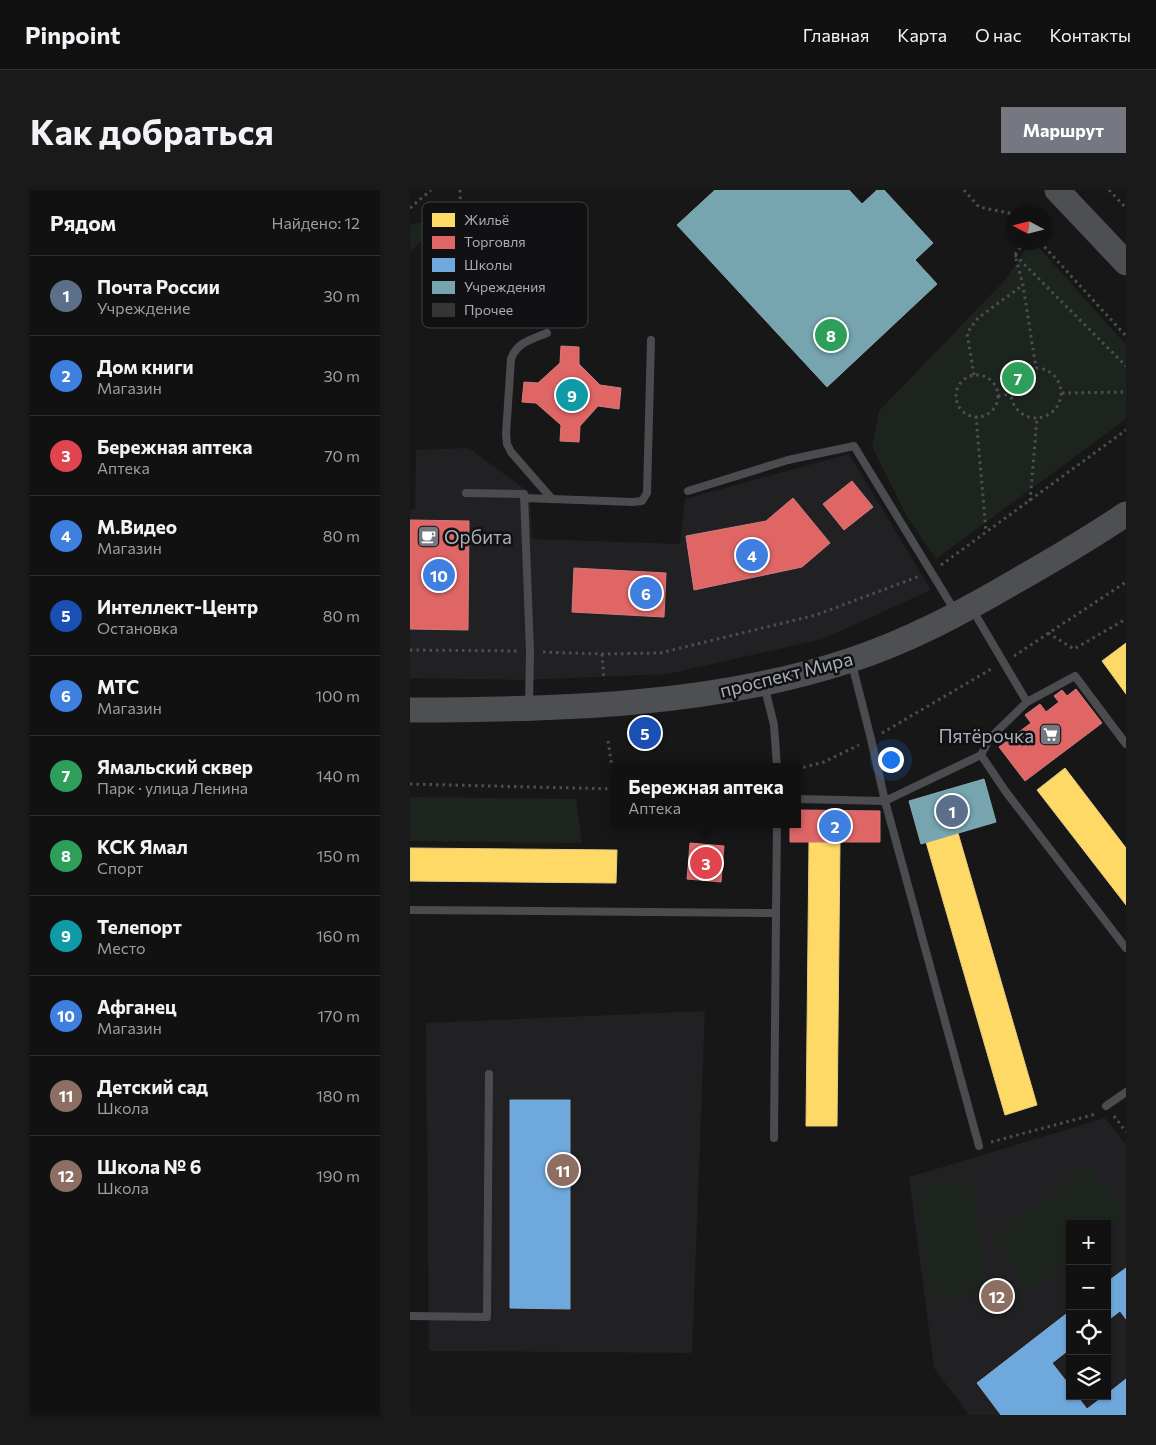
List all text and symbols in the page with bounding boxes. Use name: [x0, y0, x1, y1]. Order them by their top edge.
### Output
text: Pinpoint: [25, 20, 120, 49]
text: Главная: [803, 24, 869, 46]
text: Карта: [897, 24, 947, 46]
text: О нас: [975, 24, 1022, 46]
text: Контакты: [1050, 24, 1131, 46]
button: Маршрут: [1001, 107, 1126, 153]
text: Как добраться: [30, 109, 274, 152]
legend: [422, 202, 588, 328]
north arrow: [1006, 205, 1051, 250]
text: Рядом: [50, 210, 116, 235]
text: Жильё: [464, 211, 509, 228]
text: Найдено: 12: [271, 213, 360, 232]
text: Торговля: [464, 233, 526, 250]
text: Школы: [464, 256, 512, 273]
text: Почта России: [97, 275, 220, 298]
text: Учреждения: [464, 278, 546, 295]
text: 1: [62, 286, 70, 305]
text: 30 m: [323, 286, 360, 305]
text: Учреждение: [97, 298, 190, 317]
text: Прочее: [464, 301, 513, 318]
pin: 8: [815, 316, 847, 354]
text: Дом книги: [97, 355, 194, 378]
pin: 7: [1002, 359, 1034, 397]
text: 2: [61, 366, 71, 385]
text: 30 m: [323, 366, 360, 385]
pin: 9: [556, 376, 588, 414]
text: Магазин: [97, 378, 162, 397]
text: Бережная аптека: [97, 435, 252, 458]
text: 3: [61, 446, 71, 465]
text: 70 m: [324, 446, 360, 465]
text: Аптека: [97, 458, 150, 477]
text: М.Видео: [97, 515, 177, 538]
cafe icon: Орбита: [416, 524, 440, 548]
place label: Орбита: [444, 525, 512, 548]
text: 4: [61, 526, 71, 545]
text: 80 m: [323, 526, 360, 545]
pin: 4: [736, 536, 768, 574]
text: Магазин: [97, 538, 162, 557]
pin: 10: [423, 556, 455, 594]
pin: 6: [630, 574, 662, 612]
text: Интеллект-Центр: [97, 595, 258, 618]
text: 5: [61, 606, 71, 625]
text: 80 m: [323, 606, 360, 625]
text: Остановка: [97, 618, 178, 637]
street label: проспект Мира: [717, 646, 855, 702]
text: МТС: [97, 675, 139, 698]
text: 6: [61, 686, 71, 705]
text: 100 m: [315, 686, 360, 705]
text: Магазин: [97, 698, 162, 717]
pin: 5: [629, 714, 661, 752]
supermarket icon: Пятёрочка: [1038, 723, 1062, 747]
place label: Пятёрочка: [938, 724, 1034, 747]
your location: [878, 747, 904, 773]
text: Ямальский сквер: [97, 755, 253, 778]
popup: [611, 763, 801, 828]
text: 7: [62, 766, 70, 785]
text: 140 m: [316, 766, 360, 785]
text: Бережная аптека: [628, 775, 784, 798]
text: Парк · улица Ленина: [97, 778, 248, 797]
pin: 1: [936, 792, 968, 830]
text: Аптека: [628, 798, 681, 817]
pin: 2: [819, 807, 851, 845]
text: КСК Ямал: [97, 835, 188, 858]
pin: 3: [690, 844, 722, 882]
text: 8: [61, 846, 71, 865]
text: 150 m: [317, 846, 360, 865]
text: Спорт: [97, 858, 143, 877]
text: Телепорт: [97, 915, 182, 938]
text: 9: [61, 926, 71, 945]
text: 160 m: [316, 926, 360, 945]
text: Место: [97, 938, 146, 957]
text: Афганец: [97, 995, 176, 1018]
text: 10: [57, 1006, 75, 1025]
text: 170 m: [317, 1006, 360, 1025]
text: Магазин: [97, 1018, 162, 1037]
text: Детский сад: [97, 1075, 208, 1098]
text: 11: [59, 1086, 73, 1105]
text: 180 m: [316, 1086, 360, 1105]
text: Школа: [97, 1098, 149, 1117]
pin: 11: [547, 1151, 579, 1189]
text: Школа № 6: [97, 1155, 201, 1178]
text: 12: [58, 1166, 74, 1185]
text: 190 m: [316, 1166, 360, 1185]
text: Школа: [97, 1178, 149, 1197]
map controls: [1066, 1220, 1111, 1400]
button: +: [1066, 1220, 1111, 1265]
button: −: [1066, 1265, 1111, 1310]
pin: 12: [981, 1277, 1013, 1315]
button: locate: [1066, 1310, 1111, 1355]
button: layers: [1066, 1355, 1111, 1400]

